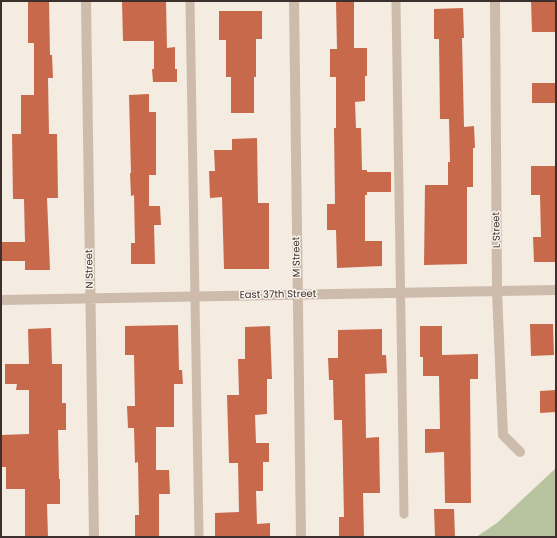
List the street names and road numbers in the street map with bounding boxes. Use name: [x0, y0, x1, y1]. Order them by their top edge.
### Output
street label: L Street: [491, 212, 503, 248]
street label: M Street: [291, 237, 303, 277]
street label: N Street: [84, 249, 96, 289]
street label: East 37th Street: [240, 288, 316, 302]

